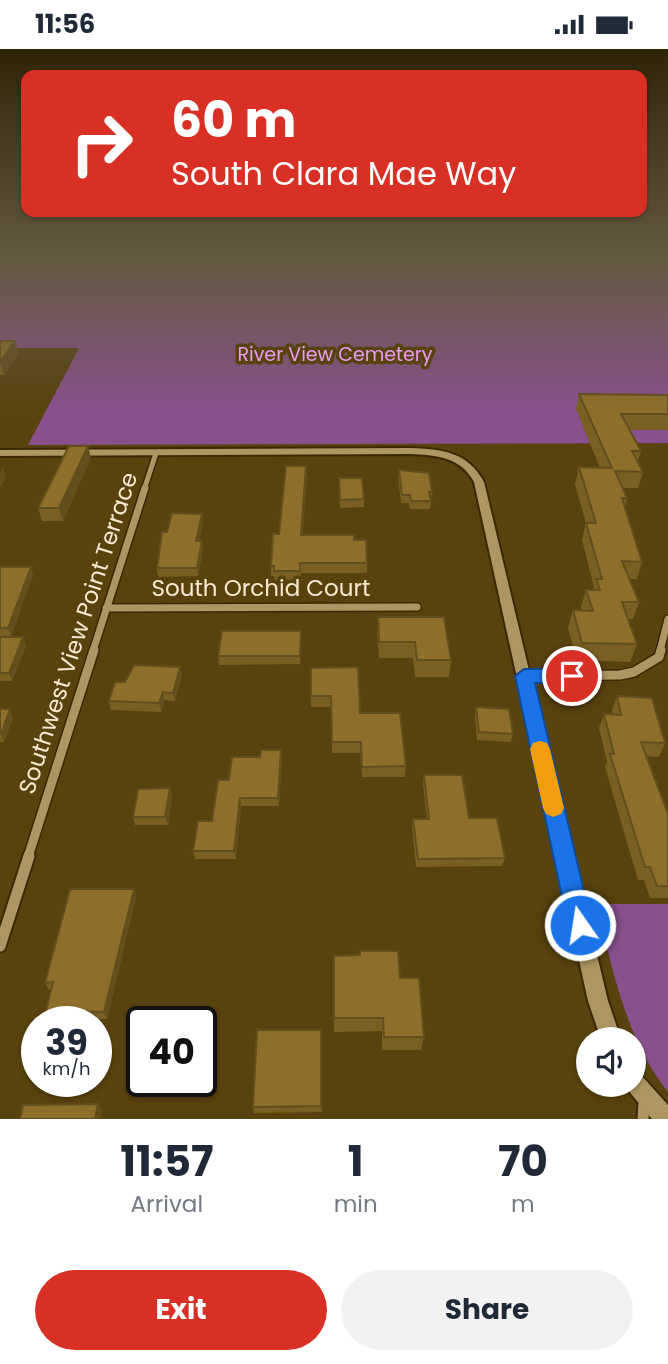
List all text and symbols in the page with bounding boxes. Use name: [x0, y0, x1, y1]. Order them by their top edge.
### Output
text: 11:56: [35, 6, 95, 42]
text: 60 m: [171, 86, 296, 154]
icon: right: [56, 98, 147, 189]
text: South Clara Mae Way: [171, 151, 516, 196]
park label: River View Cemetery: [237, 341, 433, 368]
street label: Southwest View Point Terrace: [11, 468, 145, 798]
street label: South Orchid Court: [151, 572, 371, 604]
pin: [542, 646, 602, 706]
icon: arrive: [553, 657, 591, 695]
position arrow: [543, 888, 617, 962]
speed limit sign: 40: [126, 1006, 217, 1097]
text: 39: [45, 1018, 88, 1067]
map controls: [576, 1027, 646, 1097]
button: sound: [576, 1027, 646, 1097]
text: km/h: [43, 1056, 90, 1081]
text: 11:57: [120, 1132, 213, 1191]
text: 1: [348, 1132, 364, 1191]
text: 70: [498, 1132, 548, 1191]
text: Arrival: [131, 1188, 203, 1220]
text: min: [334, 1188, 378, 1220]
text: m: [511, 1188, 535, 1220]
button: Exit: [35, 1270, 327, 1350]
button: Share: [341, 1270, 633, 1350]

